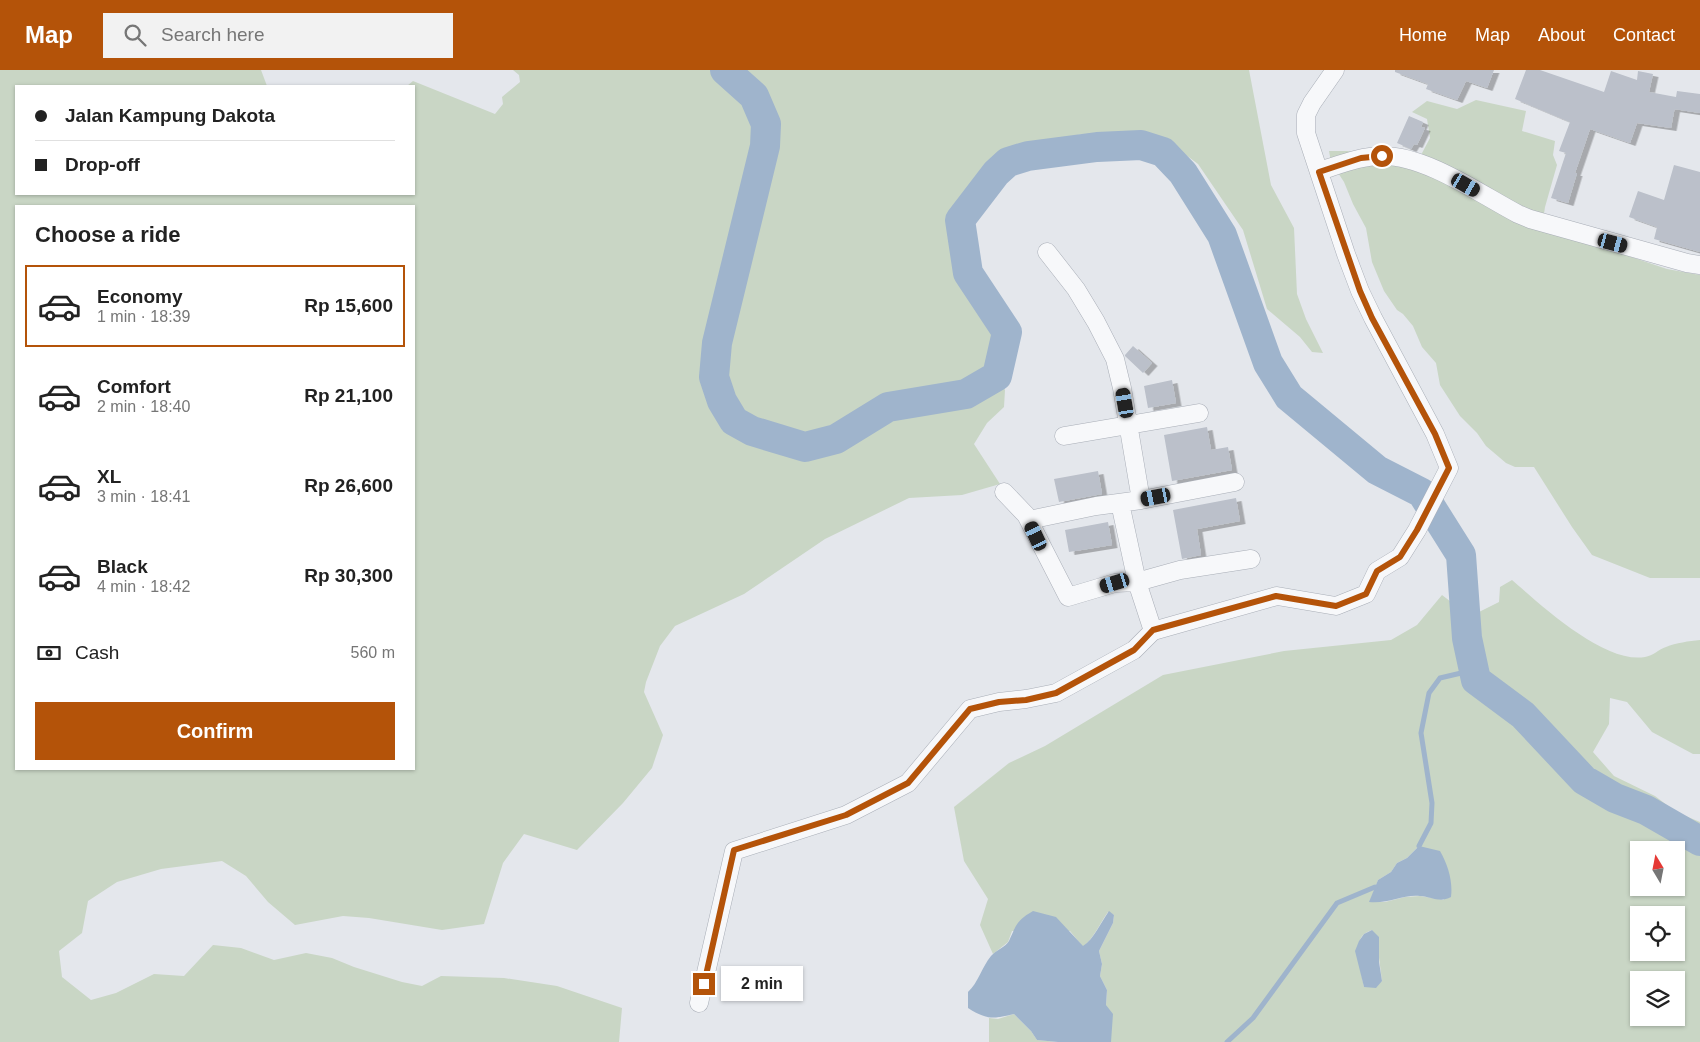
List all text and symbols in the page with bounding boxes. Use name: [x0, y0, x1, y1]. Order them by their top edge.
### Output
search box: [103, 13, 453, 58]
text: Map: [25, 21, 73, 48]
icon: search: [121, 21, 149, 49]
text: Search here: [161, 24, 265, 45]
text: Home: [1399, 25, 1447, 45]
text: Map: [1475, 25, 1510, 45]
text: About: [1538, 25, 1585, 45]
text: Contact: [1613, 25, 1675, 45]
text: Jalan Kampung Dakota: [65, 105, 275, 126]
route start: [1371, 145, 1393, 167]
text: Drop-off: [65, 154, 140, 175]
car: [1449, 171, 1482, 199]
text: Choose a ride: [35, 222, 180, 247]
car: [1596, 232, 1629, 254]
icon: car: [37, 284, 82, 329]
text: Economy: [97, 286, 183, 307]
text: Rp 15,600: [304, 295, 393, 316]
text: 1 min · 18:39: [97, 308, 190, 325]
icon: car: [37, 374, 82, 419]
text: Comfort: [97, 376, 171, 397]
text: Rp 21,100: [304, 385, 393, 406]
car: [1115, 387, 1134, 419]
text: 2 min · 18:40: [97, 398, 190, 415]
icon: car: [37, 464, 82, 509]
text: XL: [97, 466, 121, 487]
text: Rp 26,600: [304, 475, 393, 496]
car: [1139, 487, 1172, 507]
text: 3 min · 18:41: [97, 488, 190, 505]
car: [1022, 519, 1049, 553]
icon: car: [37, 554, 82, 599]
text: Black: [97, 556, 148, 577]
text: Rp 30,300: [304, 565, 393, 586]
car: [1098, 571, 1131, 595]
text: 4 min · 18:42: [97, 578, 190, 595]
icon: cash: [35, 639, 63, 667]
text: Cash: [75, 642, 119, 663]
text: 560 m: [351, 644, 395, 661]
button: Confirm: [35, 702, 395, 760]
north arrow: [1630, 841, 1685, 896]
map controls: [1630, 841, 1685, 1026]
button: locate: [1630, 906, 1685, 961]
callout: 2 min: [722, 966, 804, 1002]
button: layers: [1630, 971, 1685, 1026]
route end: [693, 973, 715, 995]
text: 2 min: [741, 975, 783, 992]

